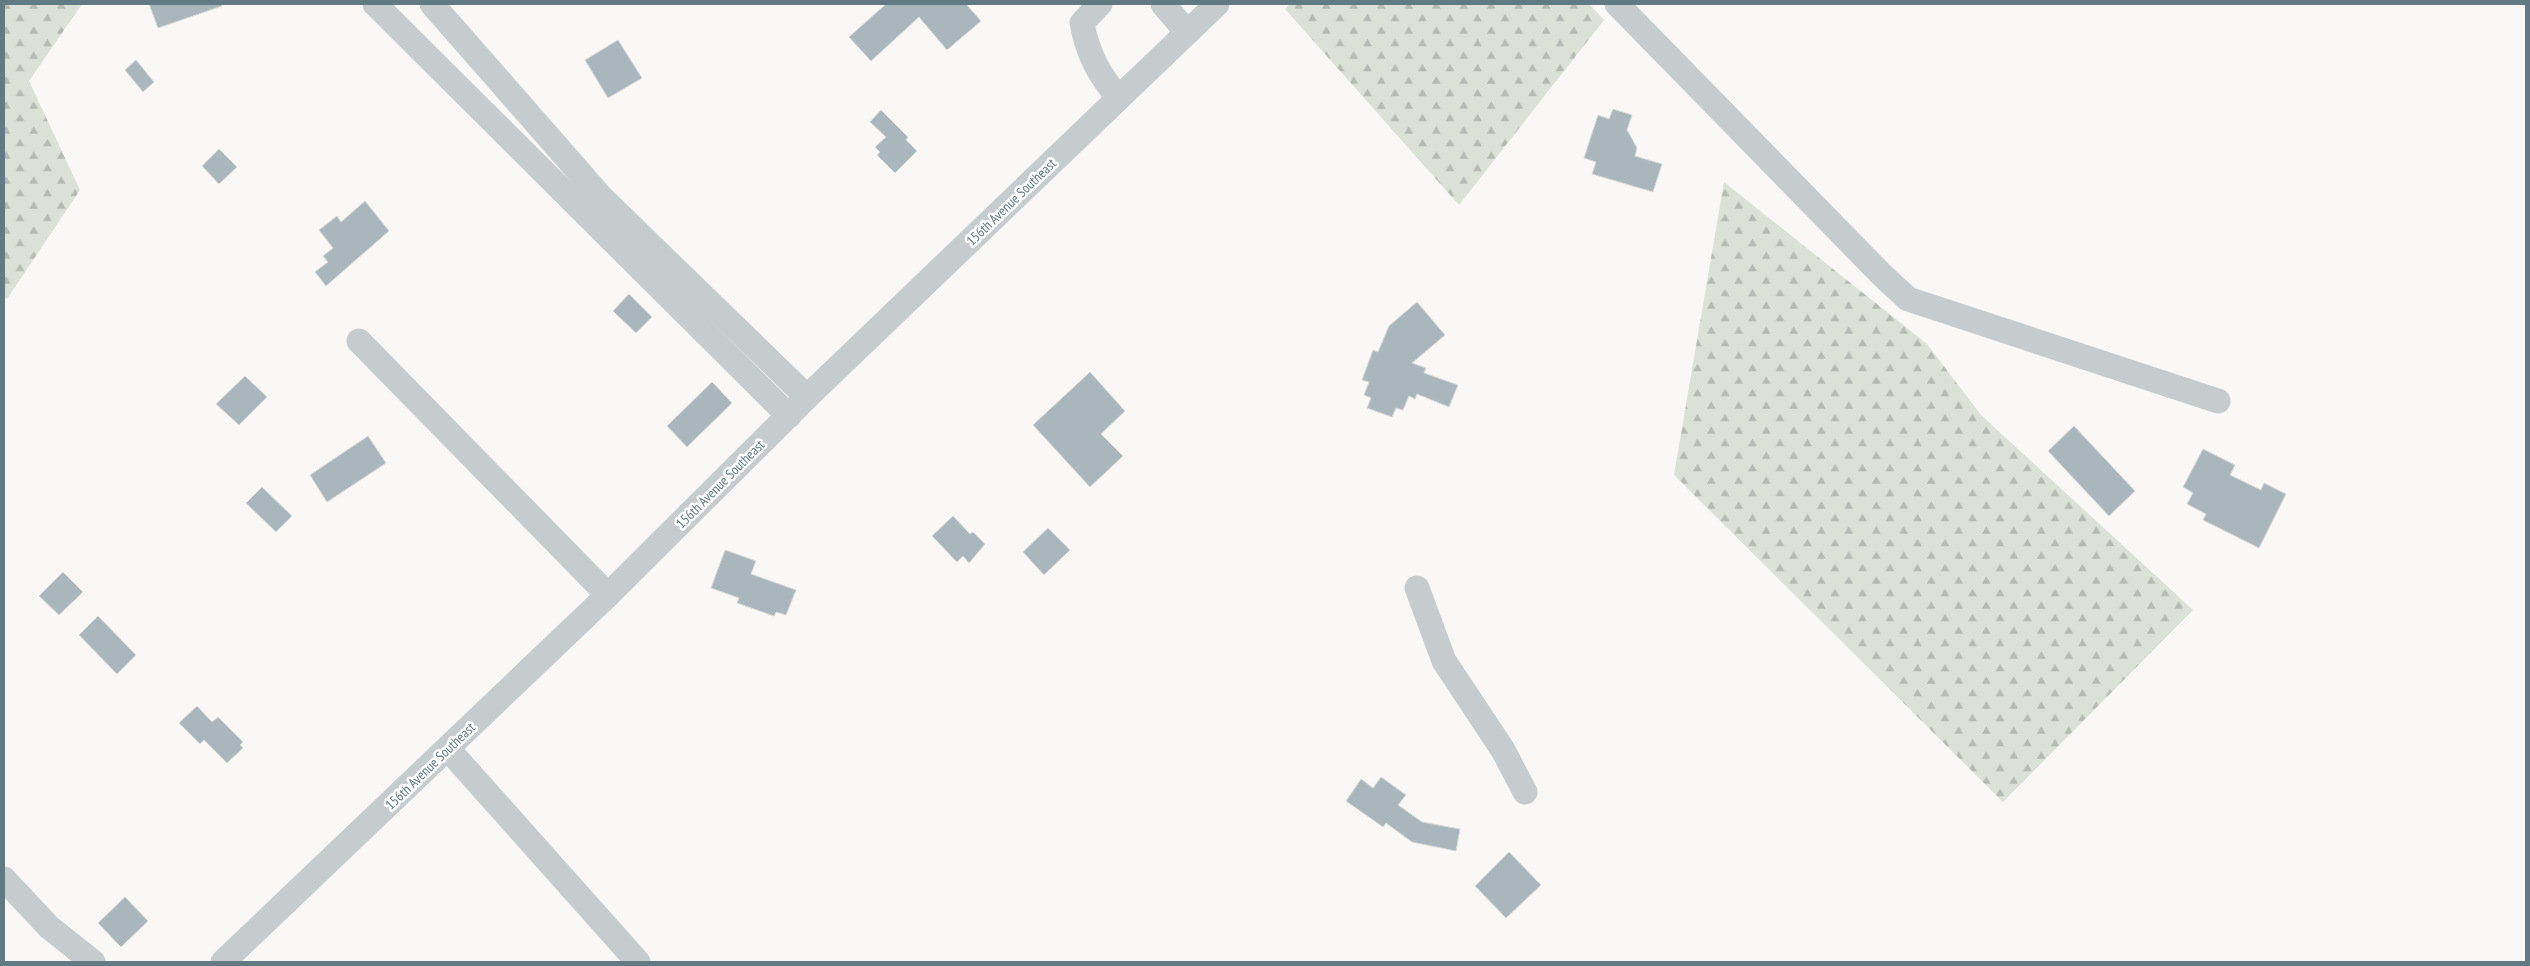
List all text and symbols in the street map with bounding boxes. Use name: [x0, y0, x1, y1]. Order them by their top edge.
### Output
street label: 156th Avenue Southeast: [962, 154, 1060, 249]
street label: 156th Avenue Southeast: [672, 436, 768, 532]
street label: 156th Avenue Southeast: [381, 718, 479, 813]

